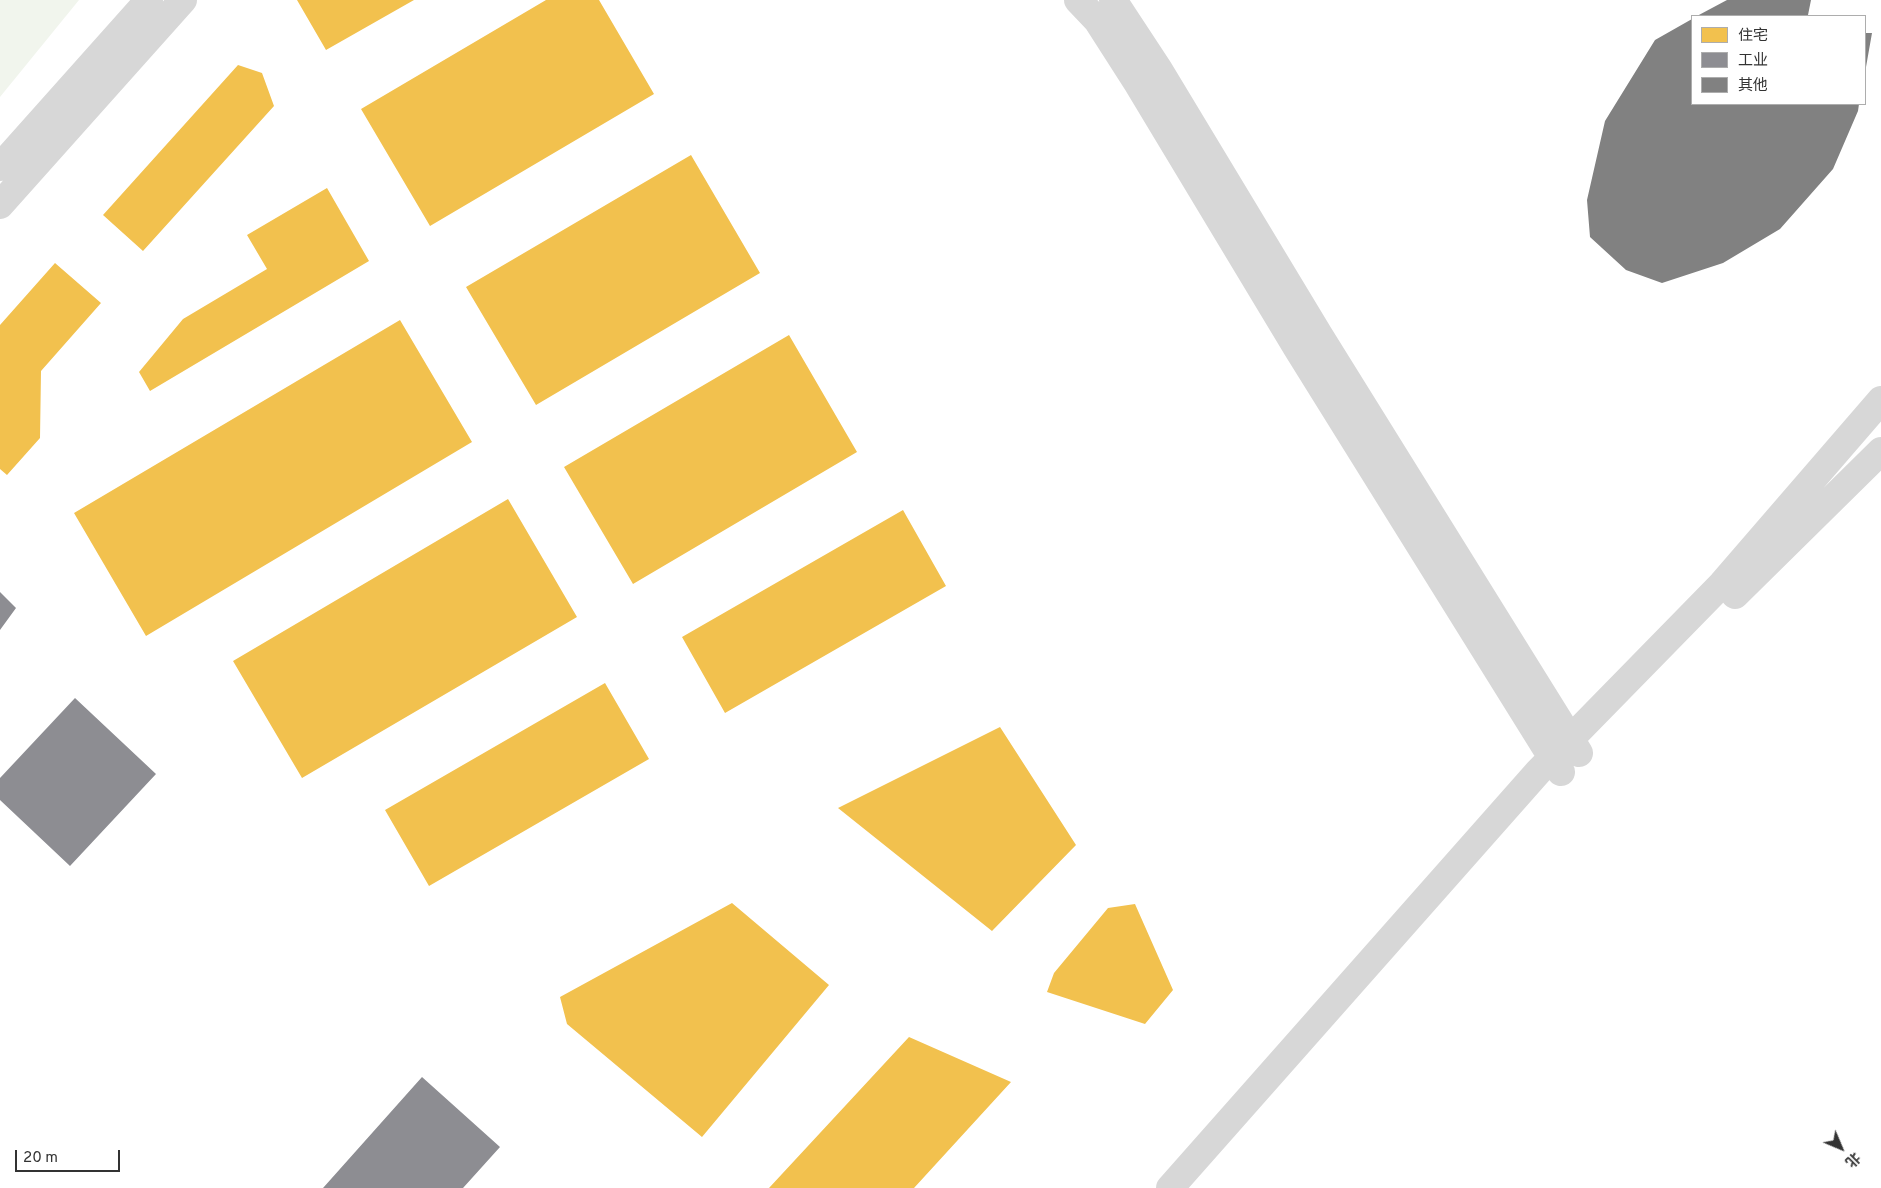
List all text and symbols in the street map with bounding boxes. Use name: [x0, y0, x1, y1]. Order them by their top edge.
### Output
legend: [1691, 15, 1866, 105]
text: 住宅: [1738, 27, 1768, 46]
text: 工业: [1738, 52, 1768, 71]
text: 其他: [1738, 77, 1768, 96]
north arrow: [1816, 1123, 1866, 1173]
scale bar: [18, 1140, 122, 1172]
text: 北: [1841, 1148, 1863, 1170]
text: 20 m: [23, 1149, 58, 1168]

